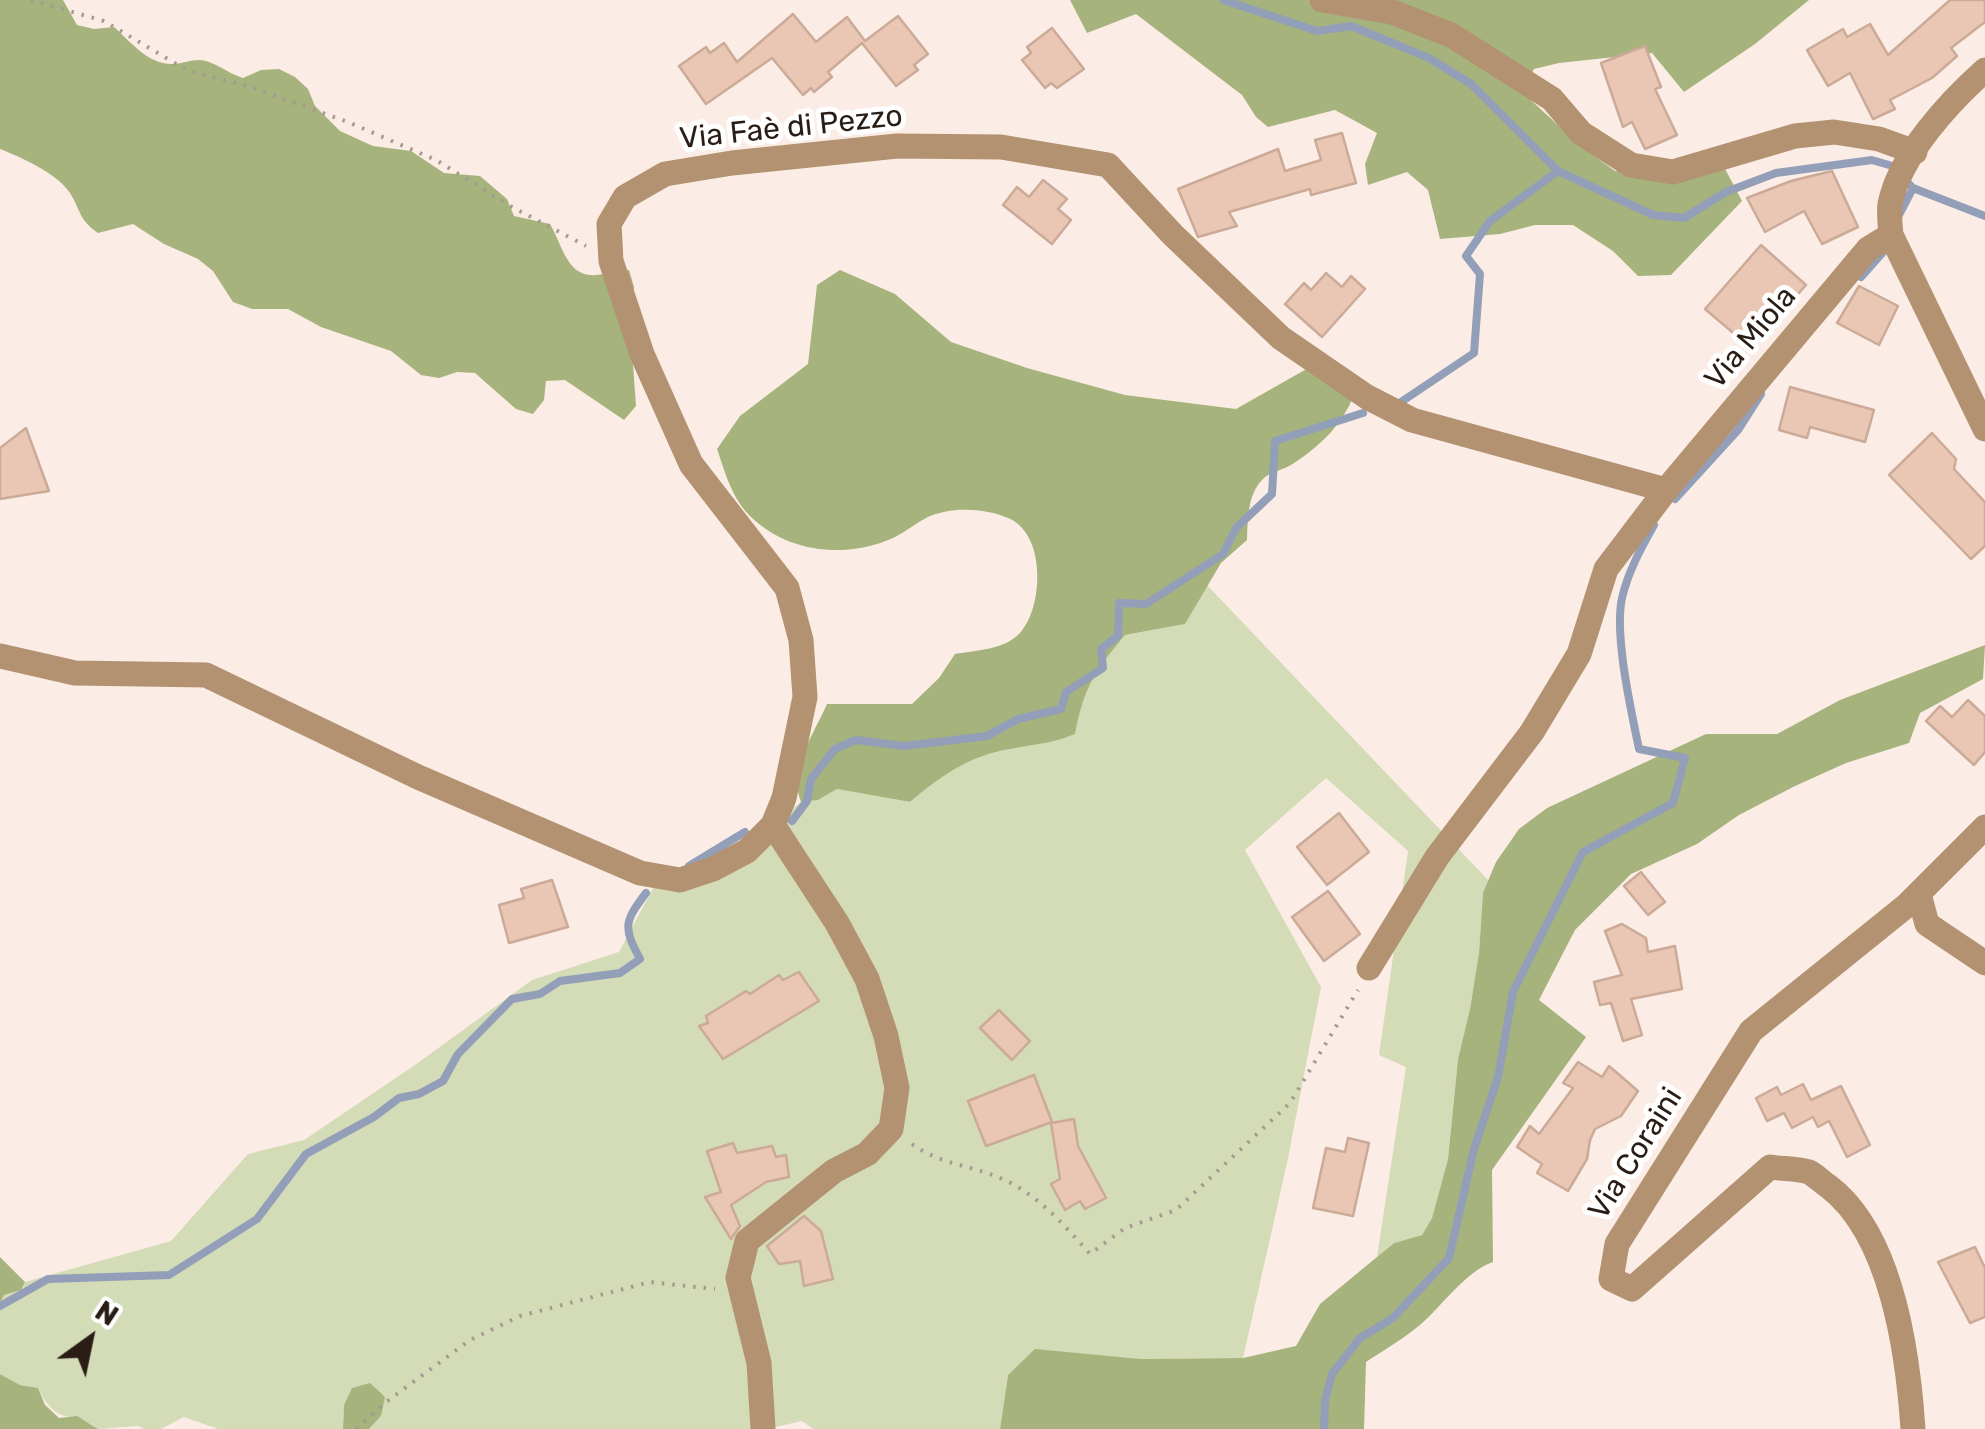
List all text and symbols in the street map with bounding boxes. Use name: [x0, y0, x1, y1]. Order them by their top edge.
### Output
street label: Via Faè di Pezzo: [678, 98, 904, 158]
street label: Via Miola: [1698, 279, 1804, 397]
street label: Via Coraini: [1581, 1082, 1691, 1226]
north arrow: [40, 1289, 140, 1389]
text: N: [89, 1294, 124, 1333]

